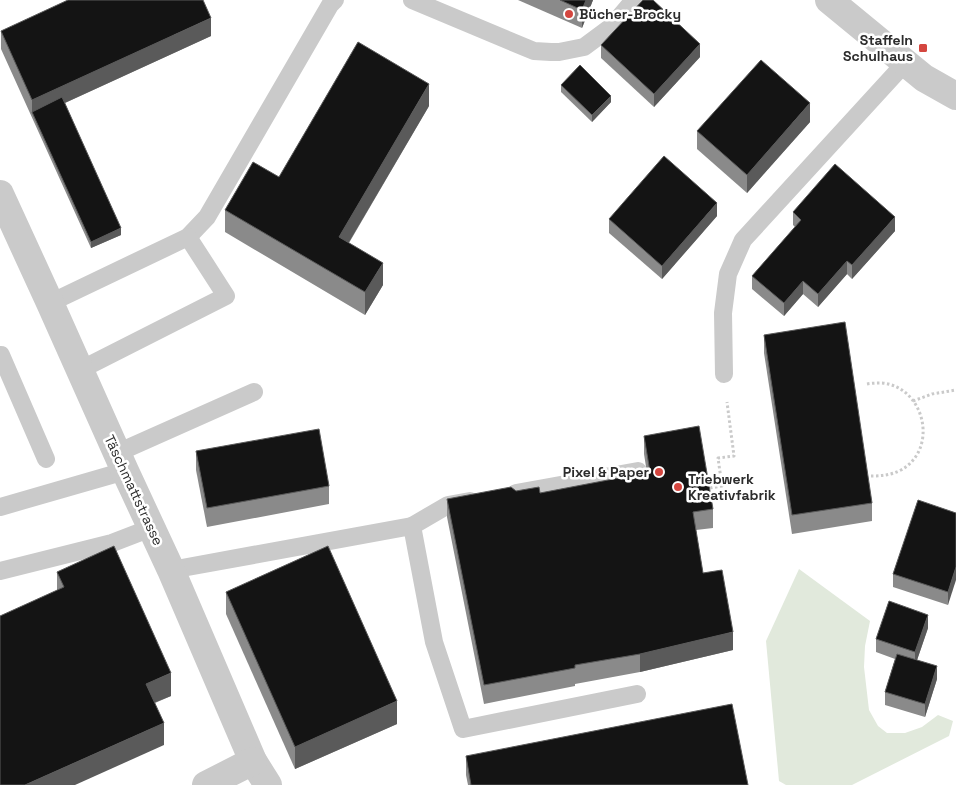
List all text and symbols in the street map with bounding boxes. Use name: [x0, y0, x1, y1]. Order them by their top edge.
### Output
place label: Bücher-Brocky: [579, 5, 681, 23]
marker: Bücher-Brocky: [563, 8, 575, 20]
place label: Staffeln Schulhaus: [843, 31, 913, 65]
marker: Staffeln Schulhaus: [917, 42, 929, 54]
street label: Täschmattstrasse: [100, 432, 168, 548]
place label: Pixel & Paper: [563, 463, 649, 481]
marker: Pixel & Paper: [653, 466, 665, 478]
place label: Triebwerk Kreativfabrik: [688, 470, 776, 504]
marker: Triebwerk Kreativfabrik: [672, 481, 684, 493]

